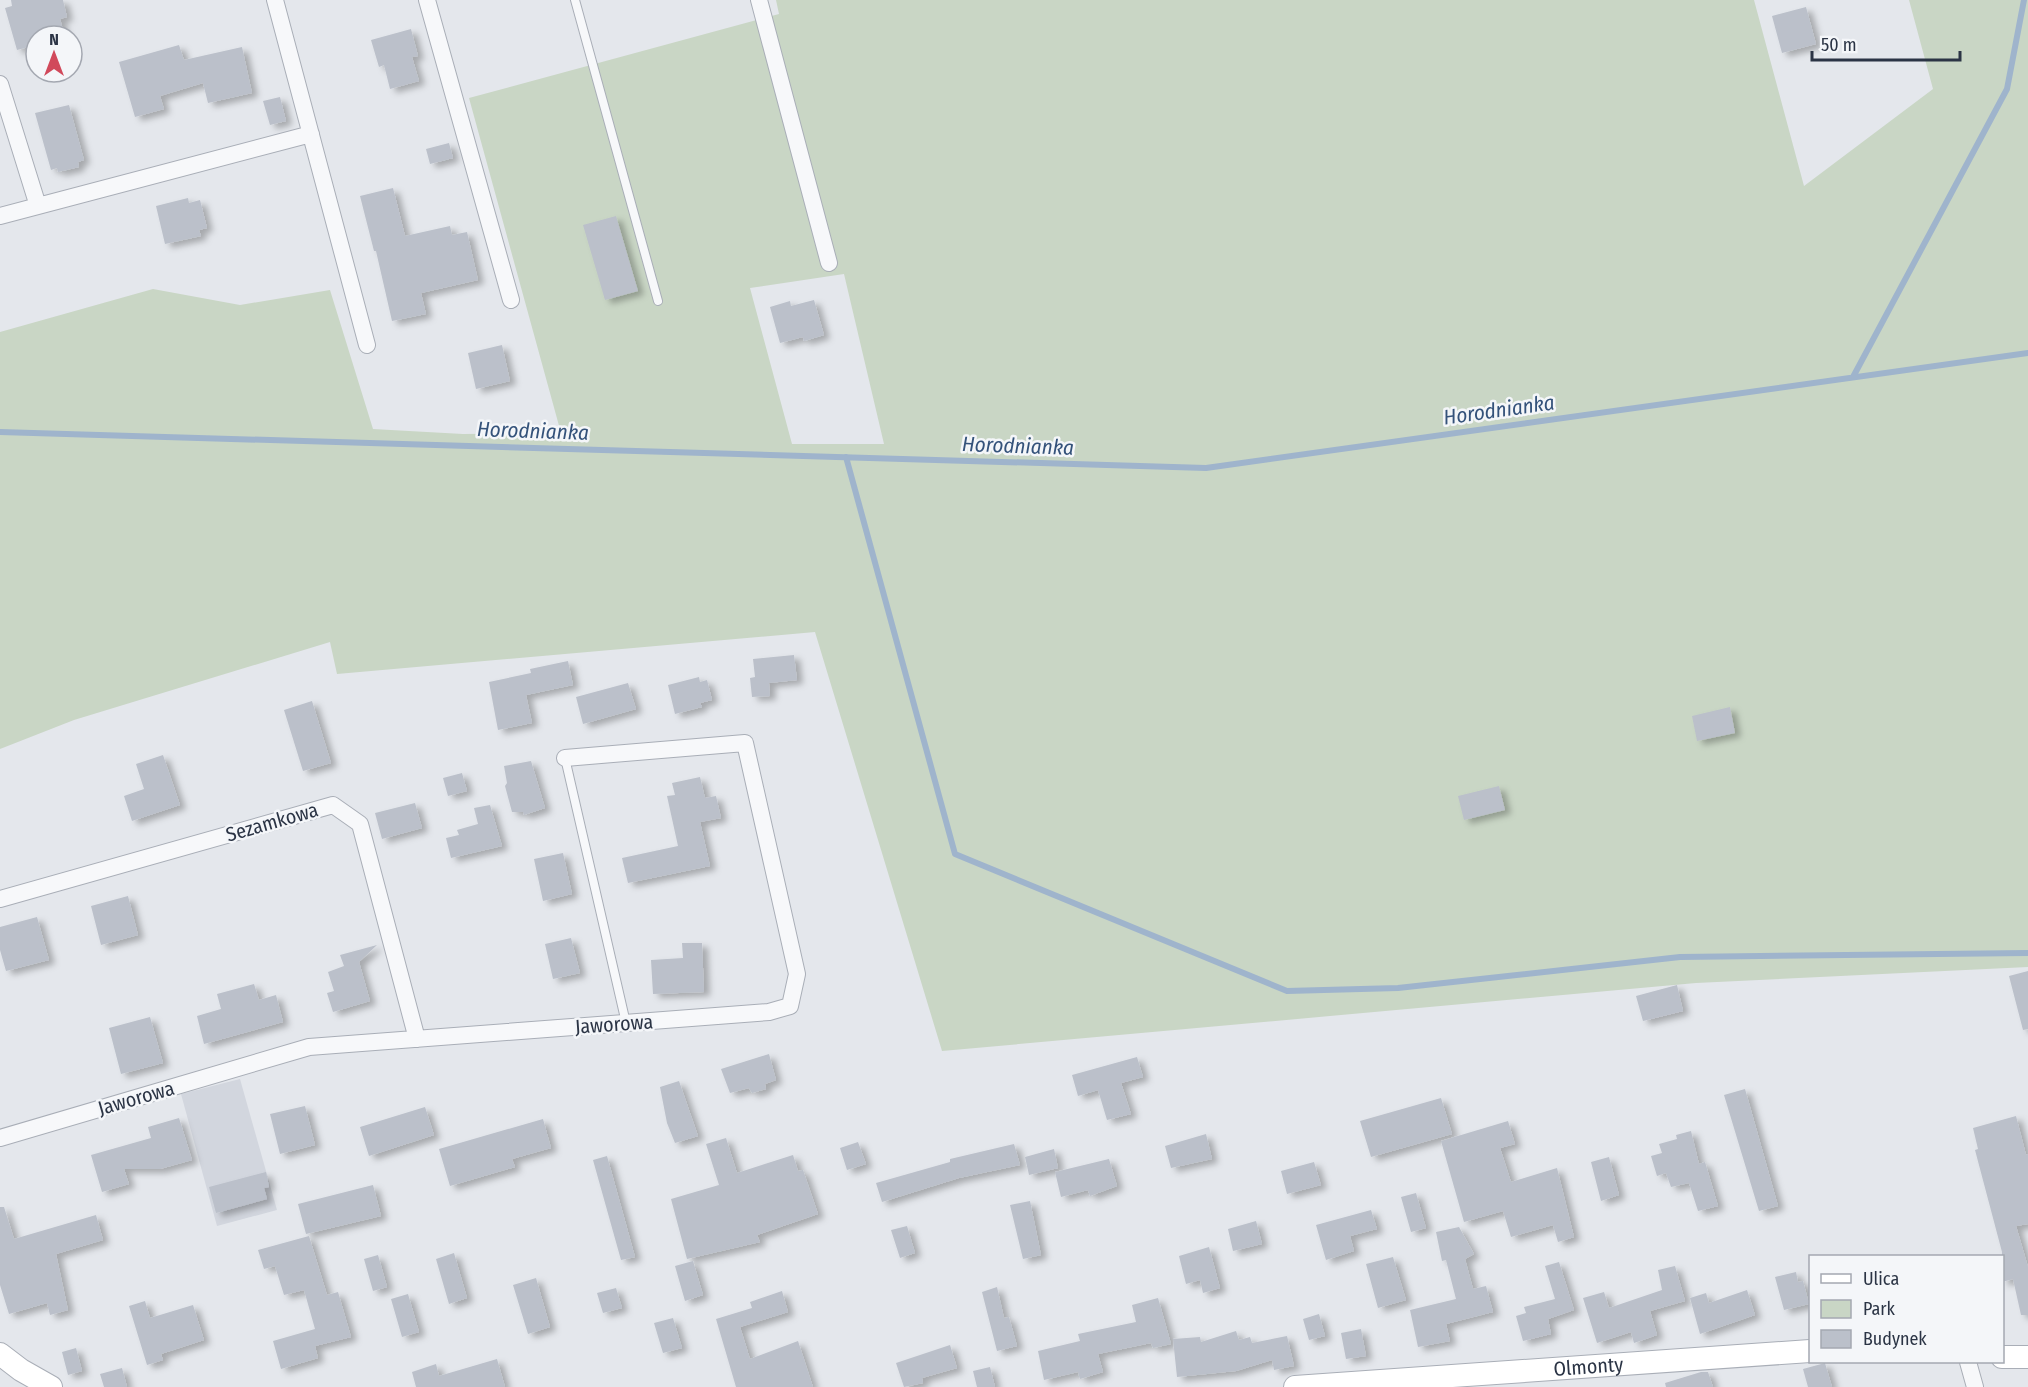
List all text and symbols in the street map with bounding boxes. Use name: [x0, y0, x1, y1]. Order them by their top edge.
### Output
north arrow: [24, 24, 84, 84]
scale bar: [1812, 24, 1960, 62]
text: N: [49, 30, 59, 49]
text: 50 m: [1821, 34, 1857, 56]
water label: Horodnianka: [1442, 389, 1556, 431]
water label: Horodnianka: [477, 416, 589, 446]
water label: Horodnianka: [962, 431, 1074, 461]
street label: Sezamkowa: [223, 797, 321, 847]
street label: Jaworowa: [574, 1009, 654, 1039]
street label: Jaworowa: [95, 1076, 177, 1120]
legend: [1809, 1255, 2004, 1363]
text: Ulica: [1863, 1268, 1899, 1290]
text: Park: [1863, 1298, 1896, 1320]
text: Budynek: [1863, 1328, 1927, 1350]
street label: Olmonty: [1553, 1352, 1624, 1381]

